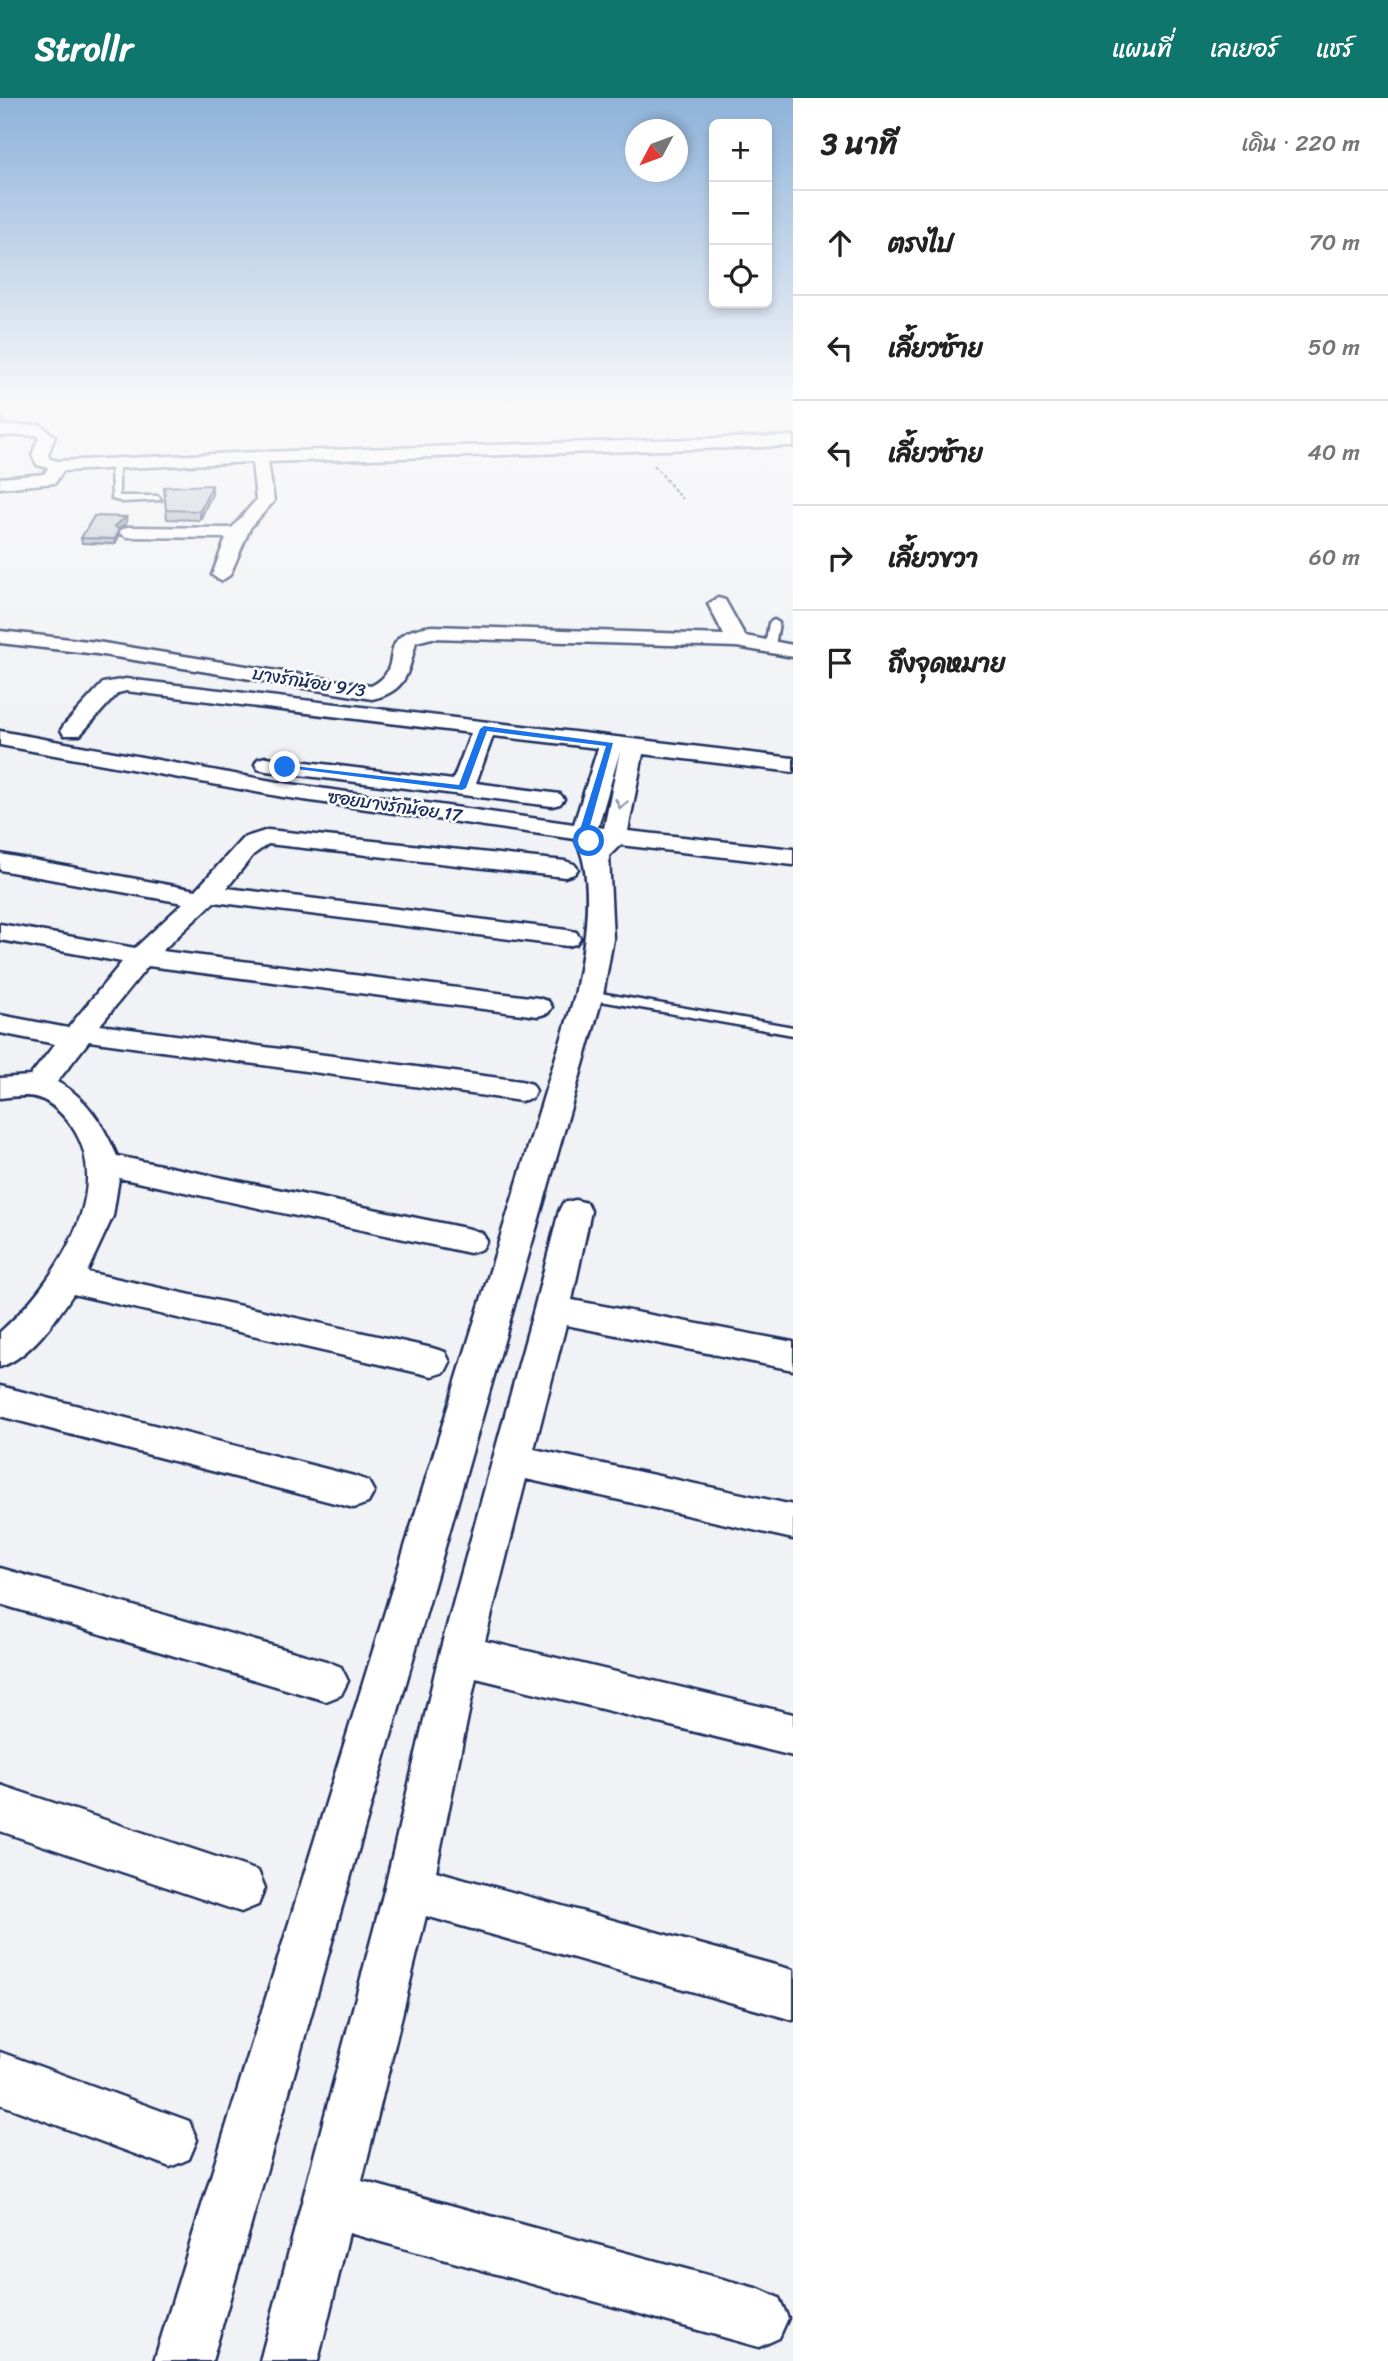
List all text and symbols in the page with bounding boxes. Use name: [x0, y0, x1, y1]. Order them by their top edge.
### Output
text: Strollr: [35, 20, 133, 78]
text: แผนที่: [1112, 28, 1172, 70]
text: เลเยอร์: [1210, 28, 1278, 70]
text: แชร์: [1316, 28, 1353, 70]
text: 3 นาที: [821, 117, 897, 171]
north arrow: [625, 119, 688, 182]
map controls: [709, 119, 772, 308]
button: +: [709, 119, 772, 182]
text: เดิน · 220 m: [1242, 123, 1360, 164]
button: −: [709, 182, 772, 245]
text: ตรงไป: [888, 220, 953, 266]
text: 70 m: [1309, 222, 1360, 263]
icon: ahead: [821, 224, 859, 262]
button: locate: [709, 245, 772, 308]
text: เลี้ยวซ้าย: [888, 325, 983, 371]
text: 50 m: [1308, 327, 1360, 368]
icon: left: [821, 329, 859, 367]
text: เลี้ยวซ้าย: [888, 430, 983, 476]
text: 40 m: [1307, 432, 1360, 473]
icon: left: [821, 434, 859, 472]
text: เลี้ยวขวา: [888, 535, 978, 581]
text: 60 m: [1309, 537, 1360, 578]
icon: right: [821, 539, 859, 577]
text: ถึงจุดหมาย: [888, 640, 1005, 686]
icon: arrive: [821, 644, 859, 682]
street label: บางรักน้อย 9/3: [250, 657, 368, 707]
route end: [269, 751, 300, 782]
street label: ซอยบางรักน้อย 17: [326, 781, 466, 831]
one-way arrow: [615, 798, 630, 810]
route start: [573, 825, 604, 856]

